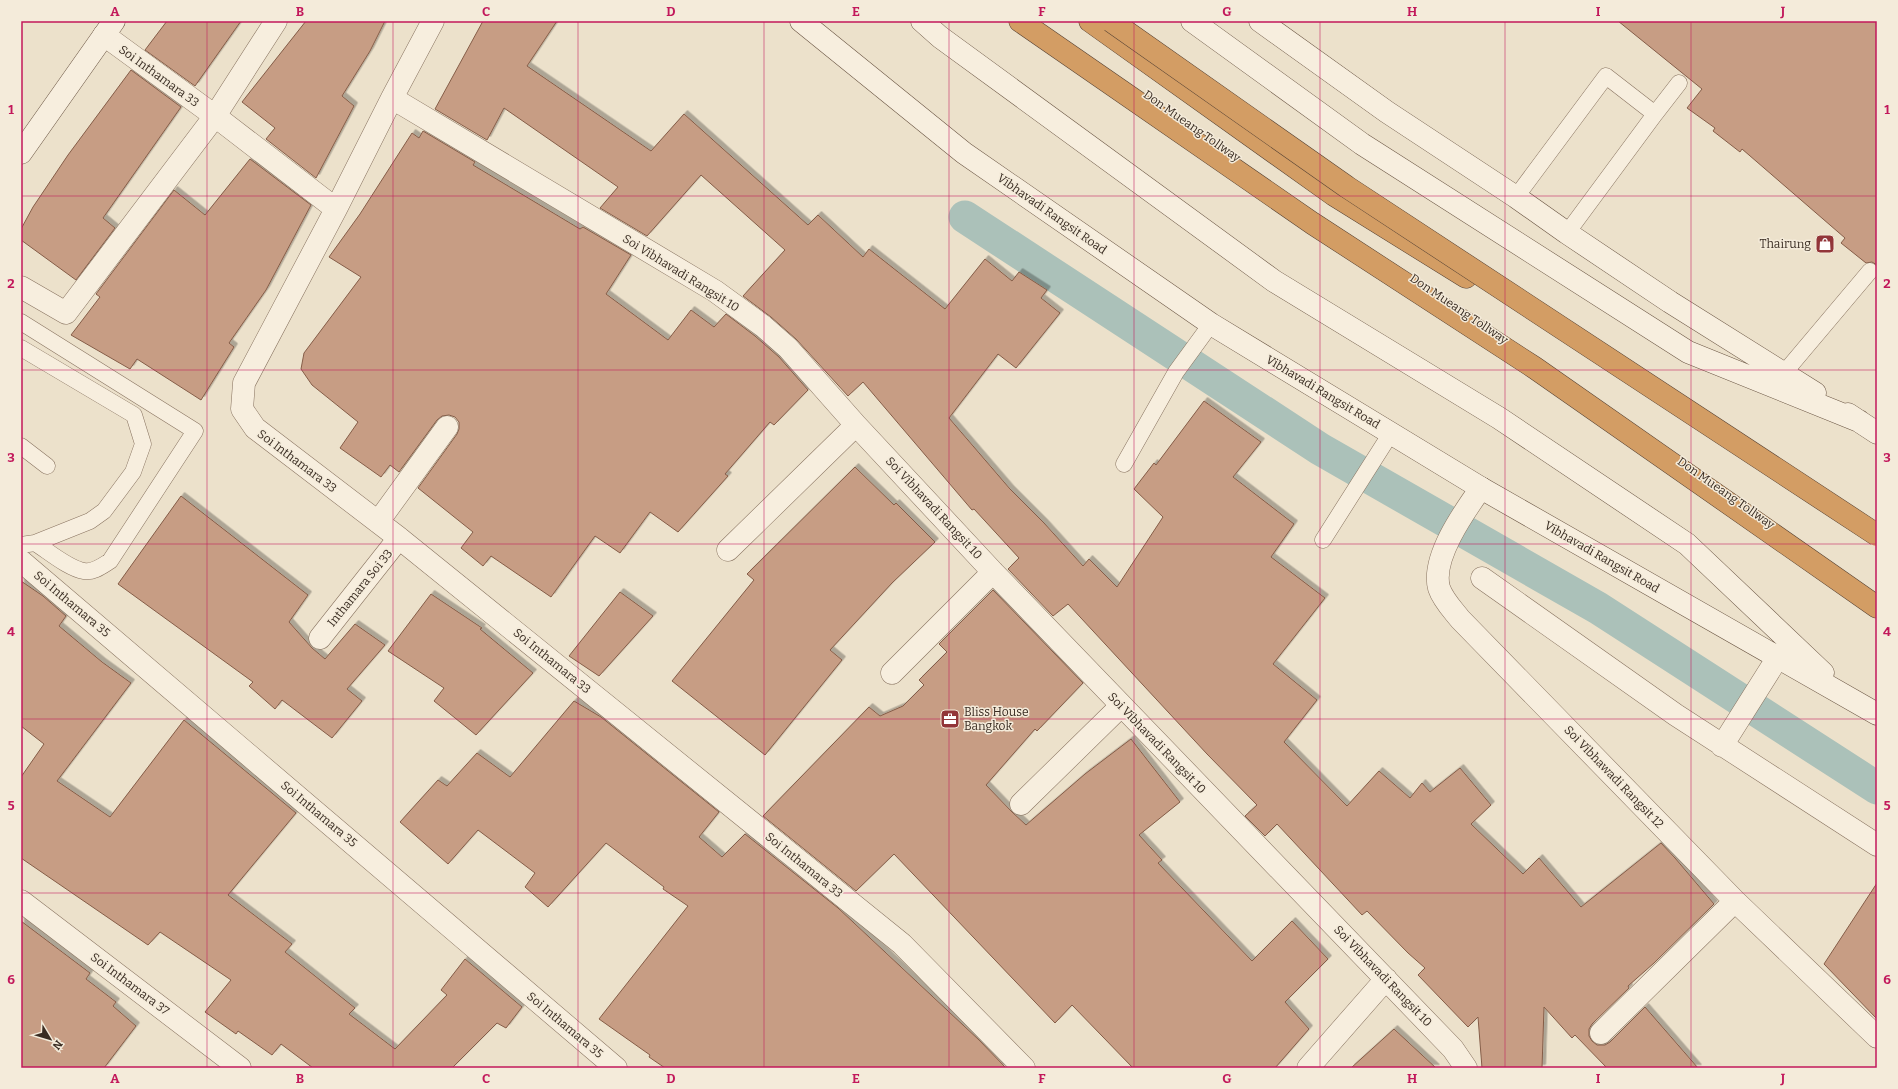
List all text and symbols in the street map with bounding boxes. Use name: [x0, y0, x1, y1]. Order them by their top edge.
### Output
text: A: [110, 4, 120, 19]
text: B: [296, 4, 304, 19]
text: C: [482, 4, 490, 19]
text: D: [666, 4, 676, 19]
text: E: [852, 4, 860, 19]
text: F: [1038, 4, 1046, 19]
text: G: [1222, 4, 1232, 19]
text: H: [1407, 4, 1417, 19]
text: I: [1596, 4, 1601, 19]
text: J: [1780, 4, 1786, 19]
street label: Soi Inthamara 33: [116, 42, 202, 110]
street label: Don Mueang Tollway: [1141, 87, 1244, 165]
text: 1: [8, 102, 14, 117]
text: 1: [1884, 102, 1890, 117]
street label: Vibhavadi Rangsit Road: [995, 171, 1109, 257]
street label: Soi Vibhavadi Rangsit 10: [620, 231, 742, 315]
shop icon: Thairung: [1814, 233, 1836, 255]
place label: Thairung: [1760, 237, 1811, 251]
street label: Don Mueang Tollway: [1407, 271, 1511, 347]
text: 2: [7, 276, 15, 291]
text: 2: [1883, 276, 1891, 291]
street label: Vibhavadi Rangsit Road: [1263, 352, 1383, 432]
street label: Soi Inthamara 33: [255, 427, 339, 495]
text: 3: [7, 450, 15, 465]
text: 3: [1883, 450, 1891, 465]
street label: Soi Vibhavadi Rangsit 10: [883, 454, 985, 562]
street label: Don Mueang Tollway: [1675, 454, 1778, 532]
street label: Vibhavadi Rangsit Road: [1542, 518, 1662, 596]
street label: Inthamara Soi 33: [325, 546, 396, 629]
street label: Soi Inthamara 35: [31, 568, 113, 640]
text: 4: [7, 624, 15, 639]
text: 4: [1883, 624, 1891, 639]
street label: Soi Inthamara 33: [511, 626, 594, 697]
street label: Soi Vibhavadi Rangsit 10: [1105, 690, 1209, 796]
place label: Bliss House Bangkok: [964, 705, 1028, 733]
office icon: Bliss House Bangkok: [939, 708, 961, 730]
street label: Soi Vibhawadi Rangsit 12: [1561, 723, 1667, 831]
street label: Soi Inthamara 35: [278, 778, 360, 850]
text: 5: [7, 798, 15, 813]
text: 5: [1883, 798, 1891, 813]
street label: Soi Inthamara 33: [763, 830, 846, 901]
street label: Soi Vibhavadi Rangsit 10: [1331, 923, 1435, 1029]
street label: Soi Inthamara 37: [88, 950, 172, 1018]
text: 6: [7, 972, 15, 987]
text: 6: [1883, 972, 1891, 987]
street label: Soi Inthamara 35: [524, 989, 606, 1061]
north arrow: [30, 1019, 70, 1059]
text: N: [49, 1037, 65, 1053]
text: A: [110, 1071, 120, 1086]
text: B: [296, 1071, 304, 1086]
text: C: [482, 1071, 490, 1086]
text: D: [666, 1071, 676, 1086]
text: E: [852, 1071, 860, 1086]
text: F: [1038, 1071, 1046, 1086]
text: G: [1222, 1071, 1232, 1086]
text: H: [1407, 1071, 1417, 1086]
text: I: [1596, 1071, 1601, 1086]
text: J: [1780, 1071, 1786, 1086]

